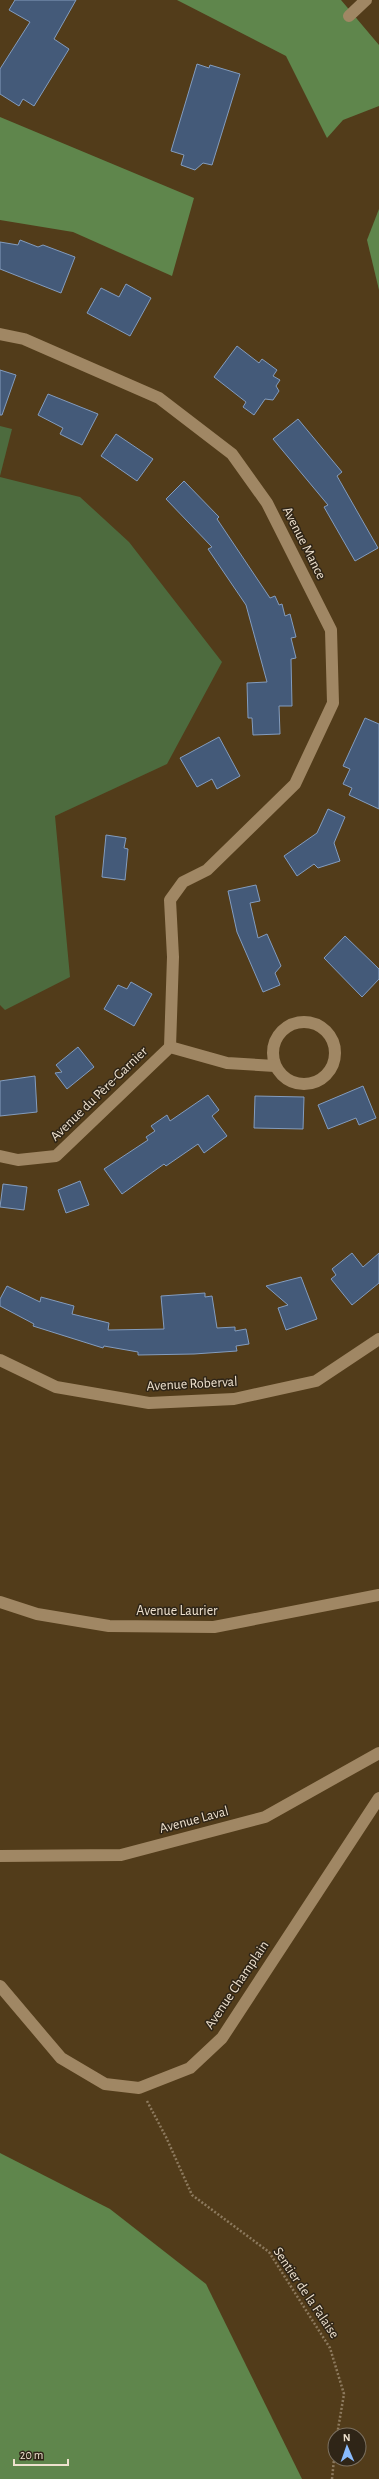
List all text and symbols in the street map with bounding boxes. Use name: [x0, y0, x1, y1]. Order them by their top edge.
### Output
street label: Avenue Mance: [280, 504, 328, 582]
street label: Avenue du Père-Garnier: [48, 1044, 151, 1144]
street label: Avenue Roberval: [146, 1375, 238, 1393]
street label: Avenue Laurier: [136, 1604, 218, 1618]
street label: Avenue Laval: [158, 1804, 230, 1836]
street label: Avenue Champlain: [202, 1938, 272, 2032]
street label: Sentier de la Falaise: [270, 2245, 342, 2341]
north arrow: [327, 2427, 367, 2467]
text: N: [343, 2432, 351, 2443]
scale bar: [14, 2441, 68, 2467]
text: 20 m: [20, 2449, 43, 2461]

